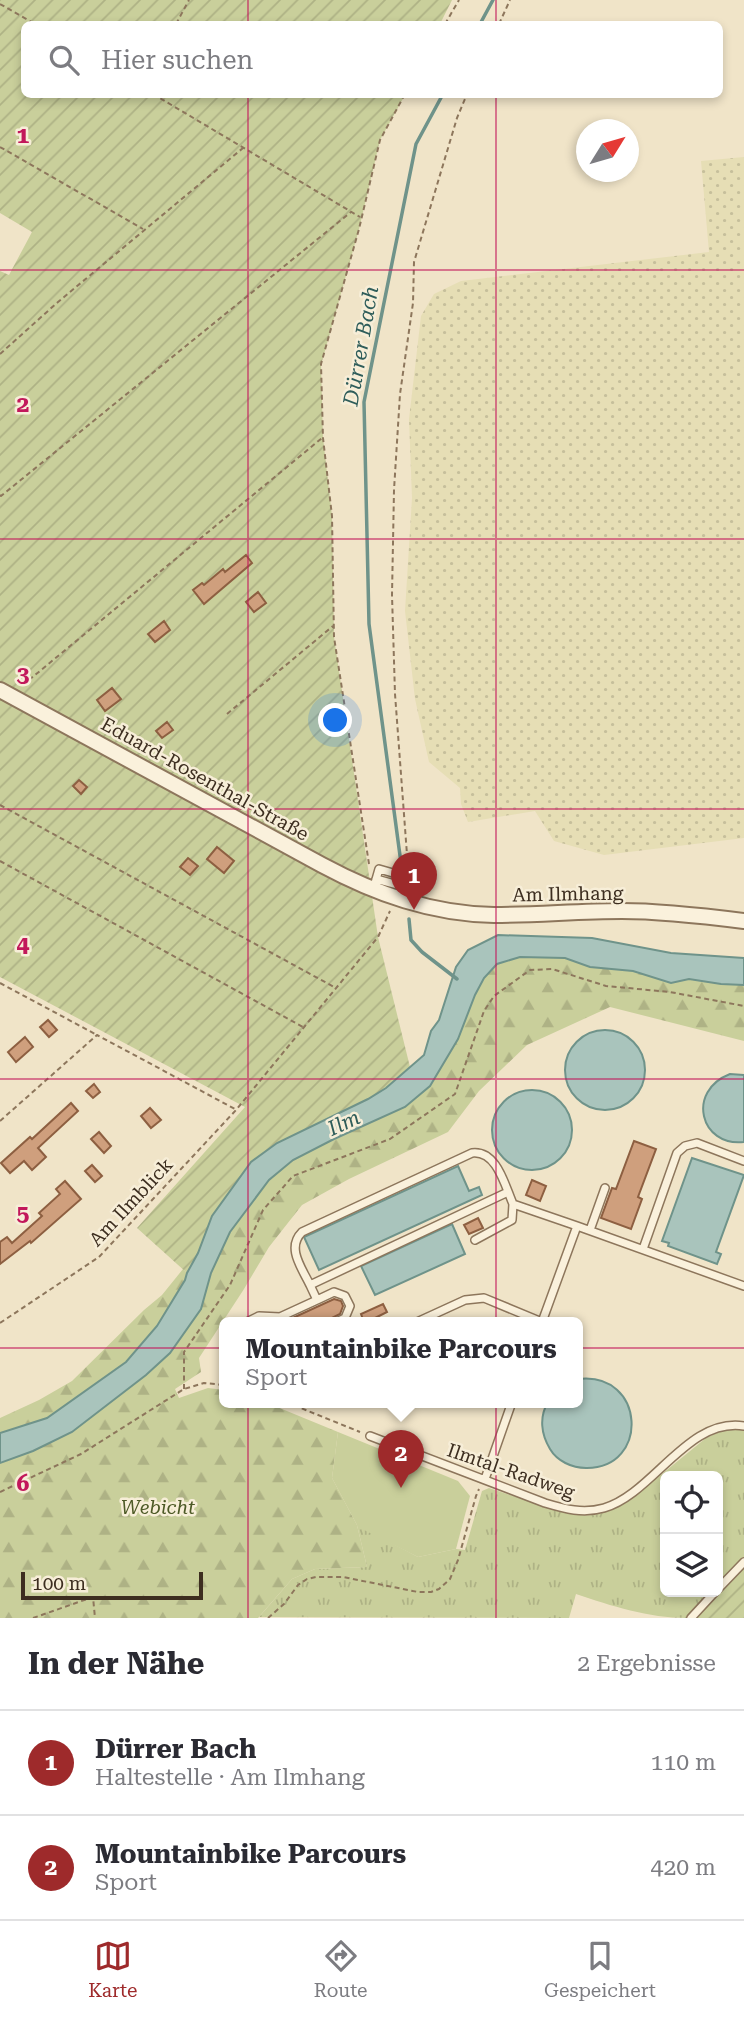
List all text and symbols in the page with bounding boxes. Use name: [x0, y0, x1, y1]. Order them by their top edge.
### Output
search box: [21, 21, 723, 98]
icon: search: [45, 41, 83, 79]
text: Hier suchen: [101, 45, 253, 75]
north arrow: [576, 119, 639, 182]
text: 1: [17, 122, 30, 149]
water label: Dürrer Bach: [338, 284, 383, 409]
text: 2: [17, 391, 29, 418]
text: 3: [17, 661, 30, 688]
your location: [318, 703, 352, 737]
street label: Eduard-Rosenthal-Straße: [97, 712, 313, 846]
pin: 1: [391, 852, 437, 910]
street label: Am Ilmhang: [512, 882, 624, 906]
text: 4: [17, 931, 30, 958]
water label: Ilm: [323, 1105, 364, 1141]
street label: Am Ilmblick: [84, 1153, 178, 1251]
text: 5: [17, 1200, 30, 1227]
popup: [219, 1317, 583, 1408]
text: Mountainbike Parcours: [245, 1334, 557, 1364]
text: Sport: [245, 1364, 307, 1391]
pin: 2: [378, 1430, 424, 1488]
street label: Ilmtal-Radweg: [444, 1438, 578, 1504]
text: 6: [17, 1470, 30, 1497]
map controls: [660, 1471, 723, 1597]
button: locate: [660, 1471, 723, 1534]
park label: Webicht: [121, 1496, 195, 1519]
button: layers: [660, 1534, 723, 1597]
scale bar: [21, 1569, 203, 1601]
text: 100 m: [32, 1572, 86, 1595]
text: In der Nähe: [28, 1646, 204, 1681]
text: 2 Ergebnisse: [577, 1650, 716, 1677]
text: Dürrer Bach: [95, 1734, 256, 1764]
text: 1: [45, 1749, 57, 1776]
text: 110 m: [651, 1749, 716, 1776]
text: Haltestelle · Am Ilmhang: [95, 1764, 365, 1791]
text: Mountainbike Parcours: [95, 1839, 406, 1869]
text: 2: [45, 1854, 57, 1881]
text: 420 m: [651, 1854, 716, 1881]
text: Sport: [95, 1869, 157, 1896]
tab: Karte: [88, 1937, 137, 2002]
tab: Route: [314, 1937, 368, 2002]
tab: Gespeichert: [544, 1937, 656, 2002]

